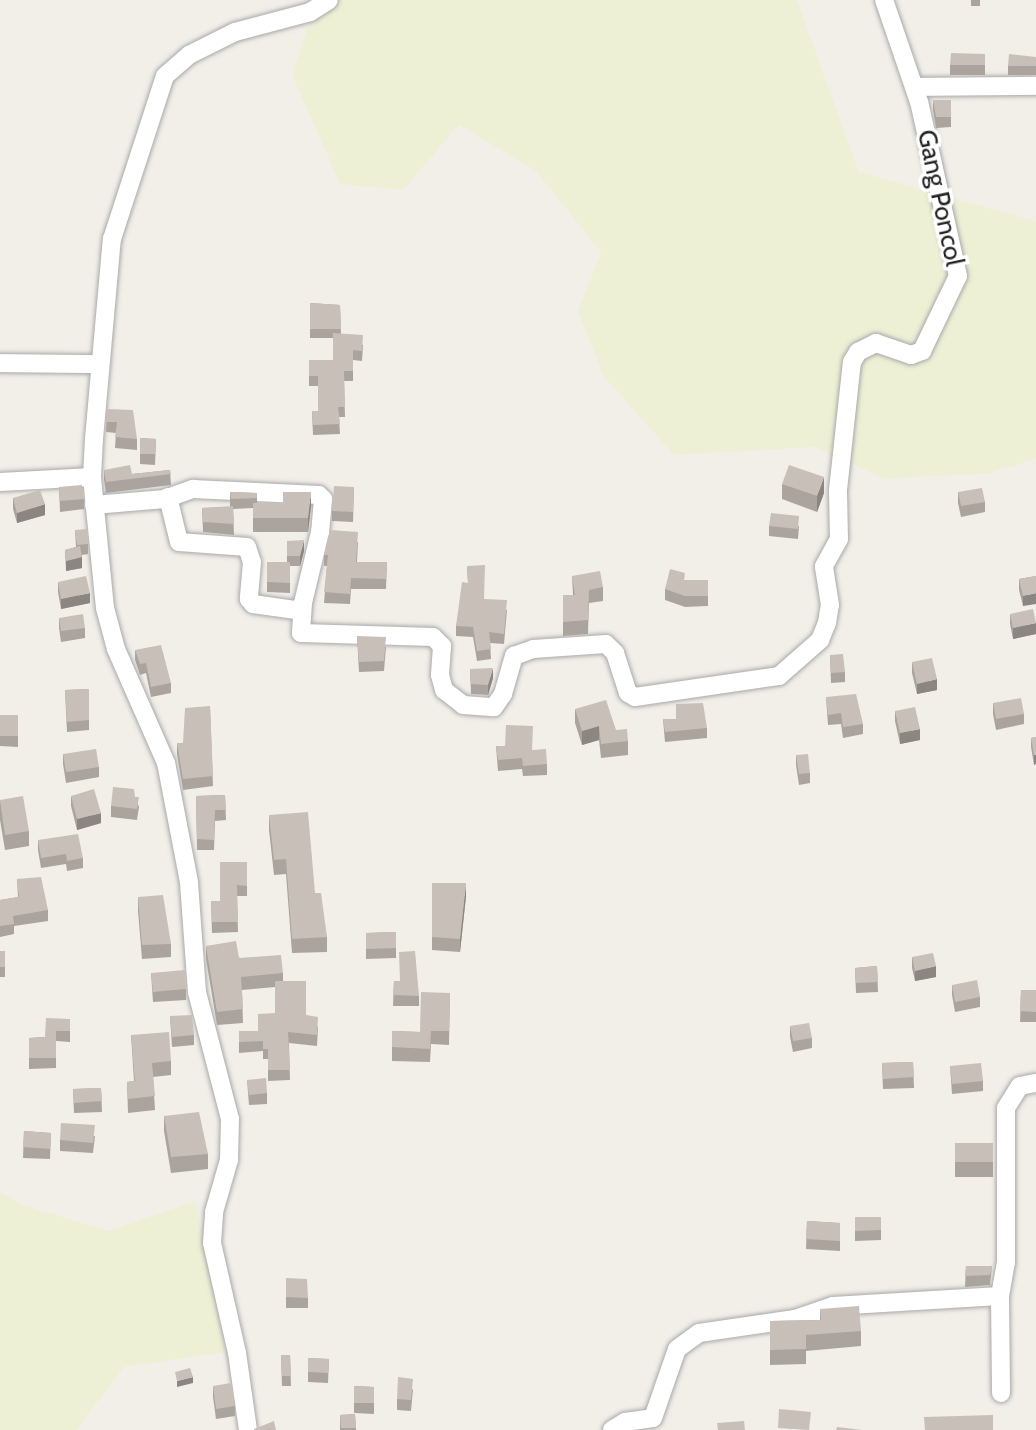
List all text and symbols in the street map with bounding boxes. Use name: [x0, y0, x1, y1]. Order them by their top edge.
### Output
street label: Gang Poncol: [910, 127, 970, 269]

